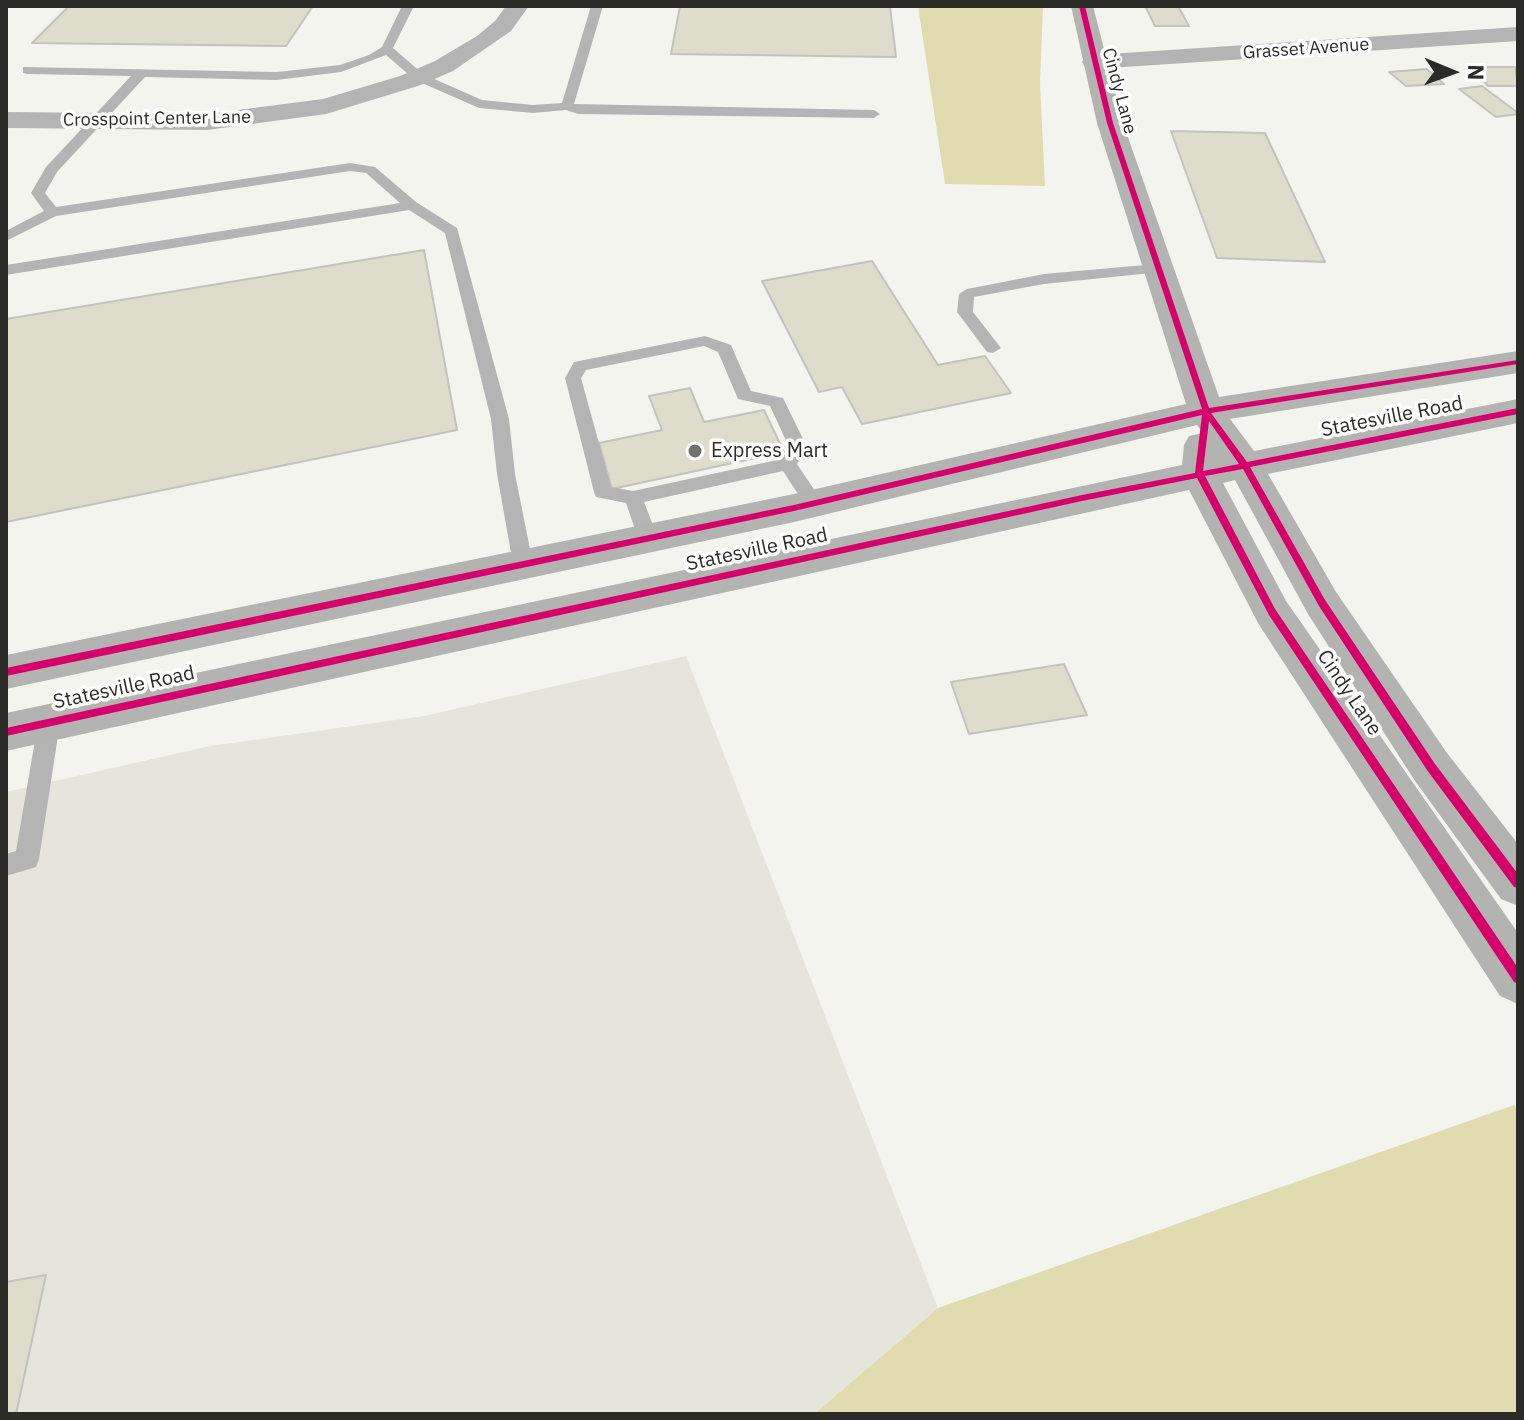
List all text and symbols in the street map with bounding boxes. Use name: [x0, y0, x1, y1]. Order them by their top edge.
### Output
north arrow: [1412, 32, 1492, 112]
street label: Grasset Avenue: [1242, 34, 1370, 64]
street label: Cindy Lane: [1097, 46, 1141, 136]
text: N: [1462, 64, 1491, 81]
street label: Crosspoint Center Lane: [63, 107, 251, 131]
street label: Statesville Road: [1319, 391, 1465, 443]
place label: Express Mart: [711, 439, 828, 463]
marker: Express Mart: [686, 442, 704, 460]
street label: Statesville Road: [684, 523, 830, 577]
street label: Cindy Lane: [1312, 646, 1386, 740]
street label: Statesville Road: [51, 661, 197, 715]

